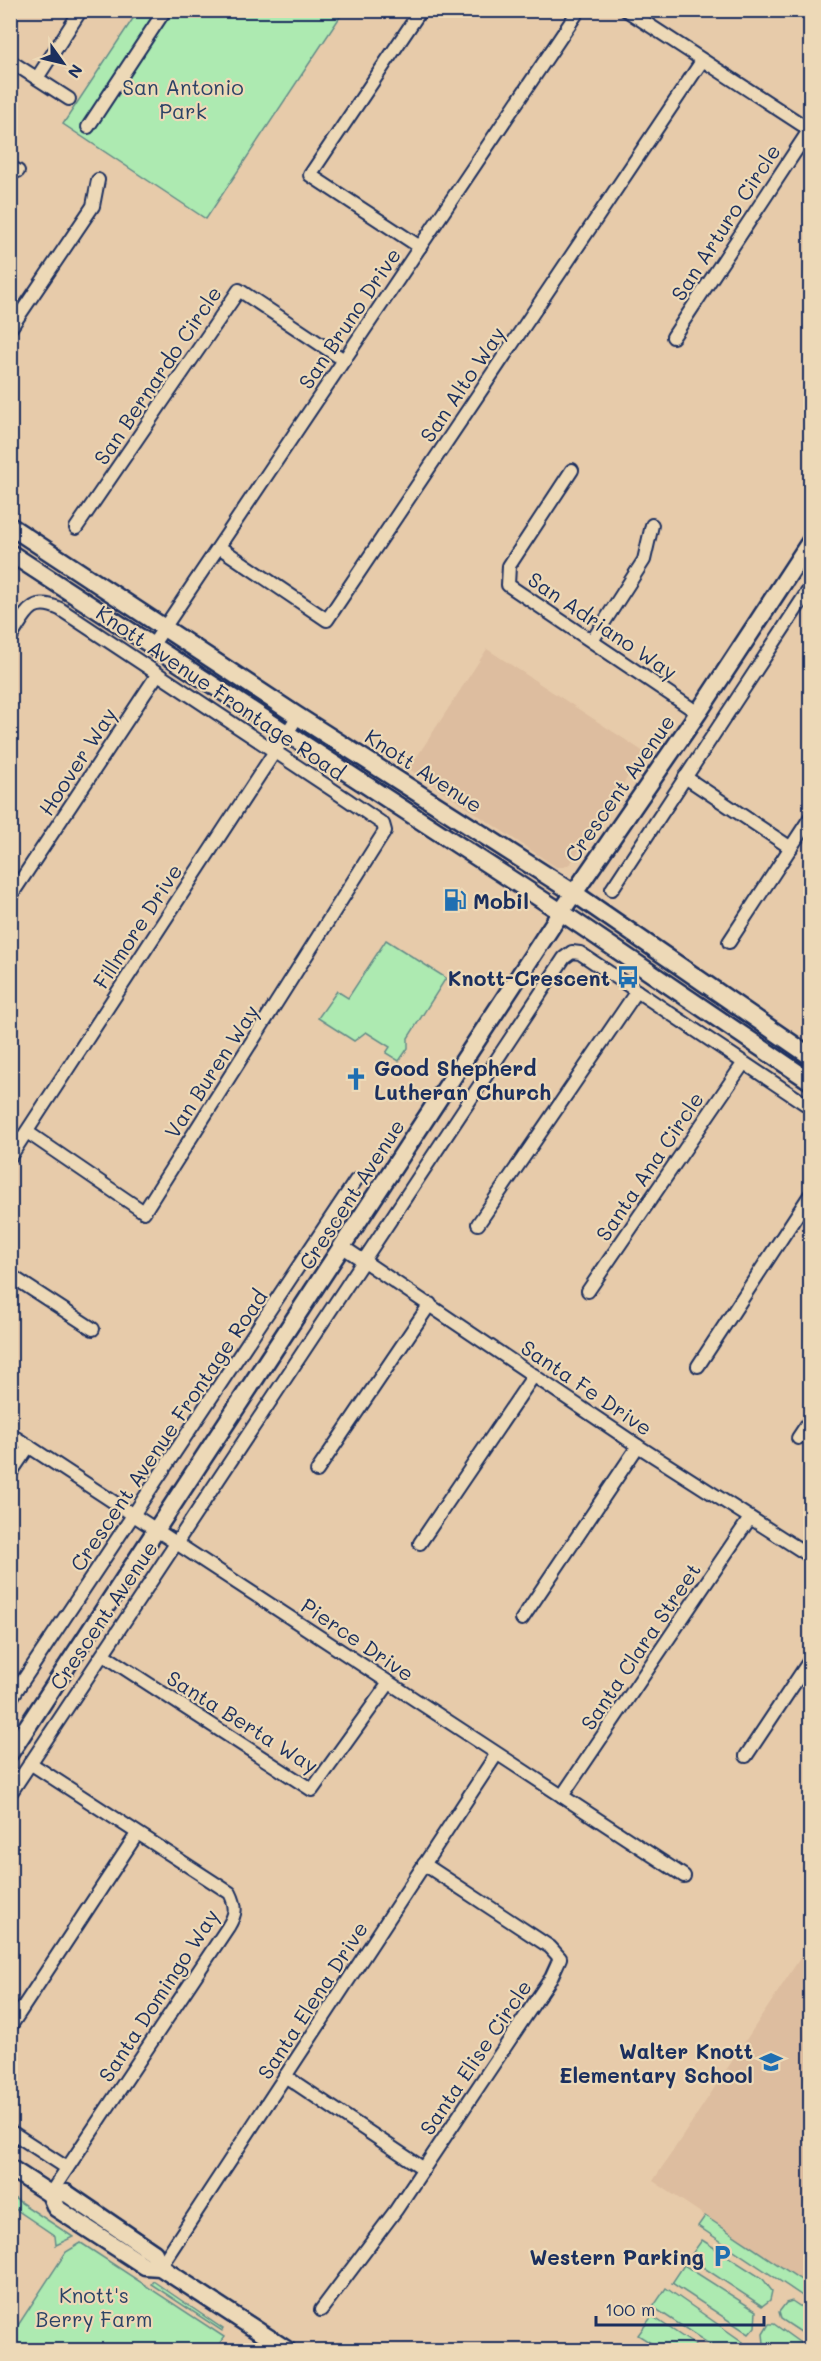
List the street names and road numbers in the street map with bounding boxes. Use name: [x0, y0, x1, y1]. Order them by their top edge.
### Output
street label: San Arturo Circle: [664, 139, 786, 305]
street label: San Bruno Drive: [292, 242, 406, 394]
street label: San Bernardo Circle: [87, 280, 227, 470]
street label: San Alto Way: [413, 321, 511, 447]
street label: San Adriano Way: [523, 565, 683, 685]
street label: Knott Avenue Frontage Road: [91, 599, 351, 785]
street label: Hoover Way: [32, 702, 122, 820]
street label: Crescent Avenue: [558, 709, 680, 867]
street label: Knott Avenue: [360, 722, 488, 818]
street label: Fillmore Drive: [87, 858, 187, 994]
street label: Van Buren Way: [158, 999, 264, 1143]
street label: Santa Ana Circle: [589, 1086, 709, 1246]
street label: Crescent Avenue: [292, 1114, 410, 1274]
street label: Crescent Avenue Frontage Road: [63, 1284, 273, 1576]
street label: Santa Fe Drive: [516, 1333, 658, 1441]
street label: Crescent Avenue: [43, 1535, 163, 1695]
street label: Santa Clara Street: [574, 1557, 706, 1735]
street label: Pierce Drive: [296, 1591, 420, 1687]
street label: Santa Berta Way: [162, 1664, 324, 1778]
street label: Santa Domingo Way: [92, 1903, 224, 2087]
street label: Santa Elena Drive: [251, 1916, 373, 2084]
street label: Santa Elise Circle: [413, 1974, 537, 2140]

